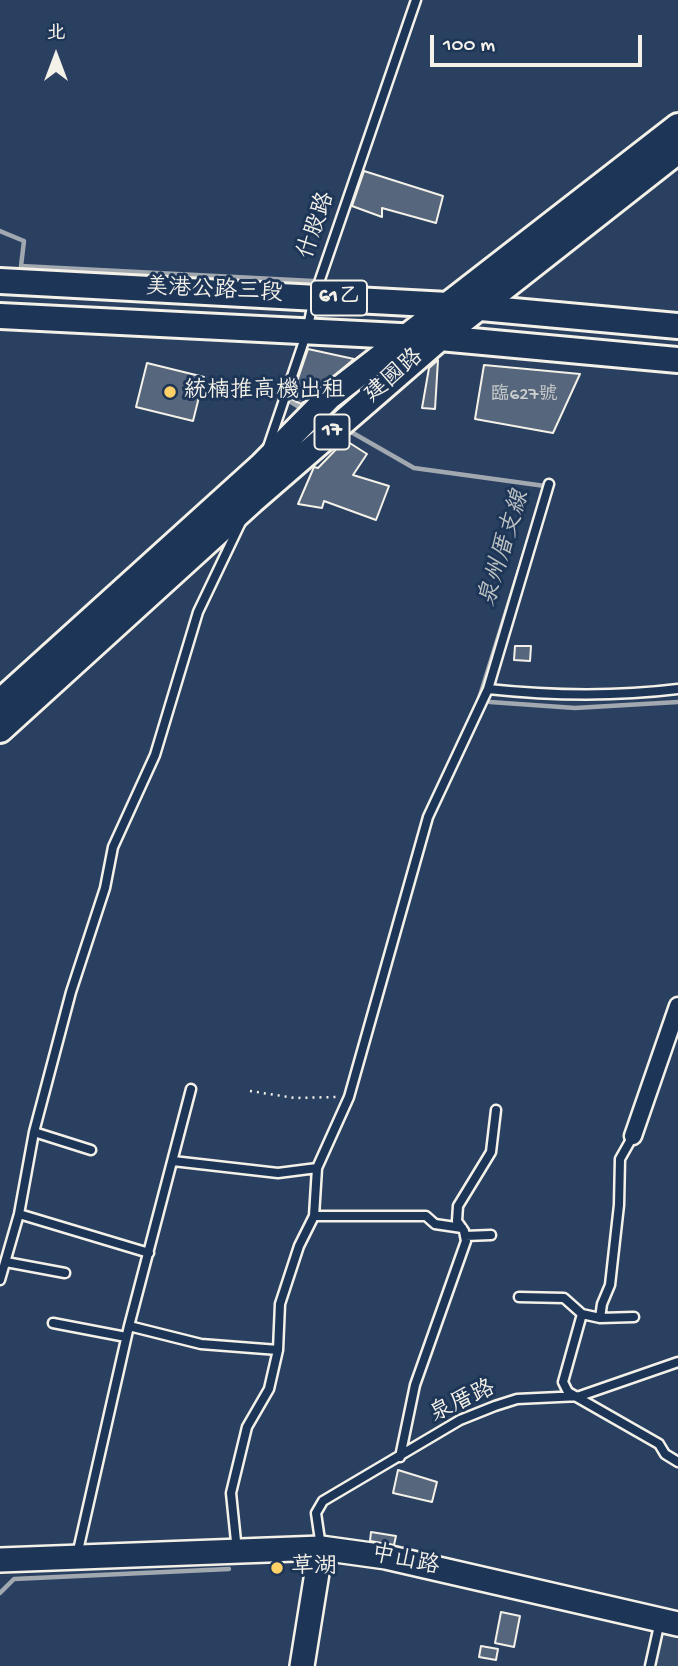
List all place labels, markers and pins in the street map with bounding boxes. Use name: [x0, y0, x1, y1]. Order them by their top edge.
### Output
place label: 統楠推高機出租: [184, 378, 345, 406]
marker: 統楠推高機出租: [162, 384, 178, 400]
place label: 草湖: [291, 1554, 337, 1582]
marker: 草湖: [269, 1560, 285, 1576]

